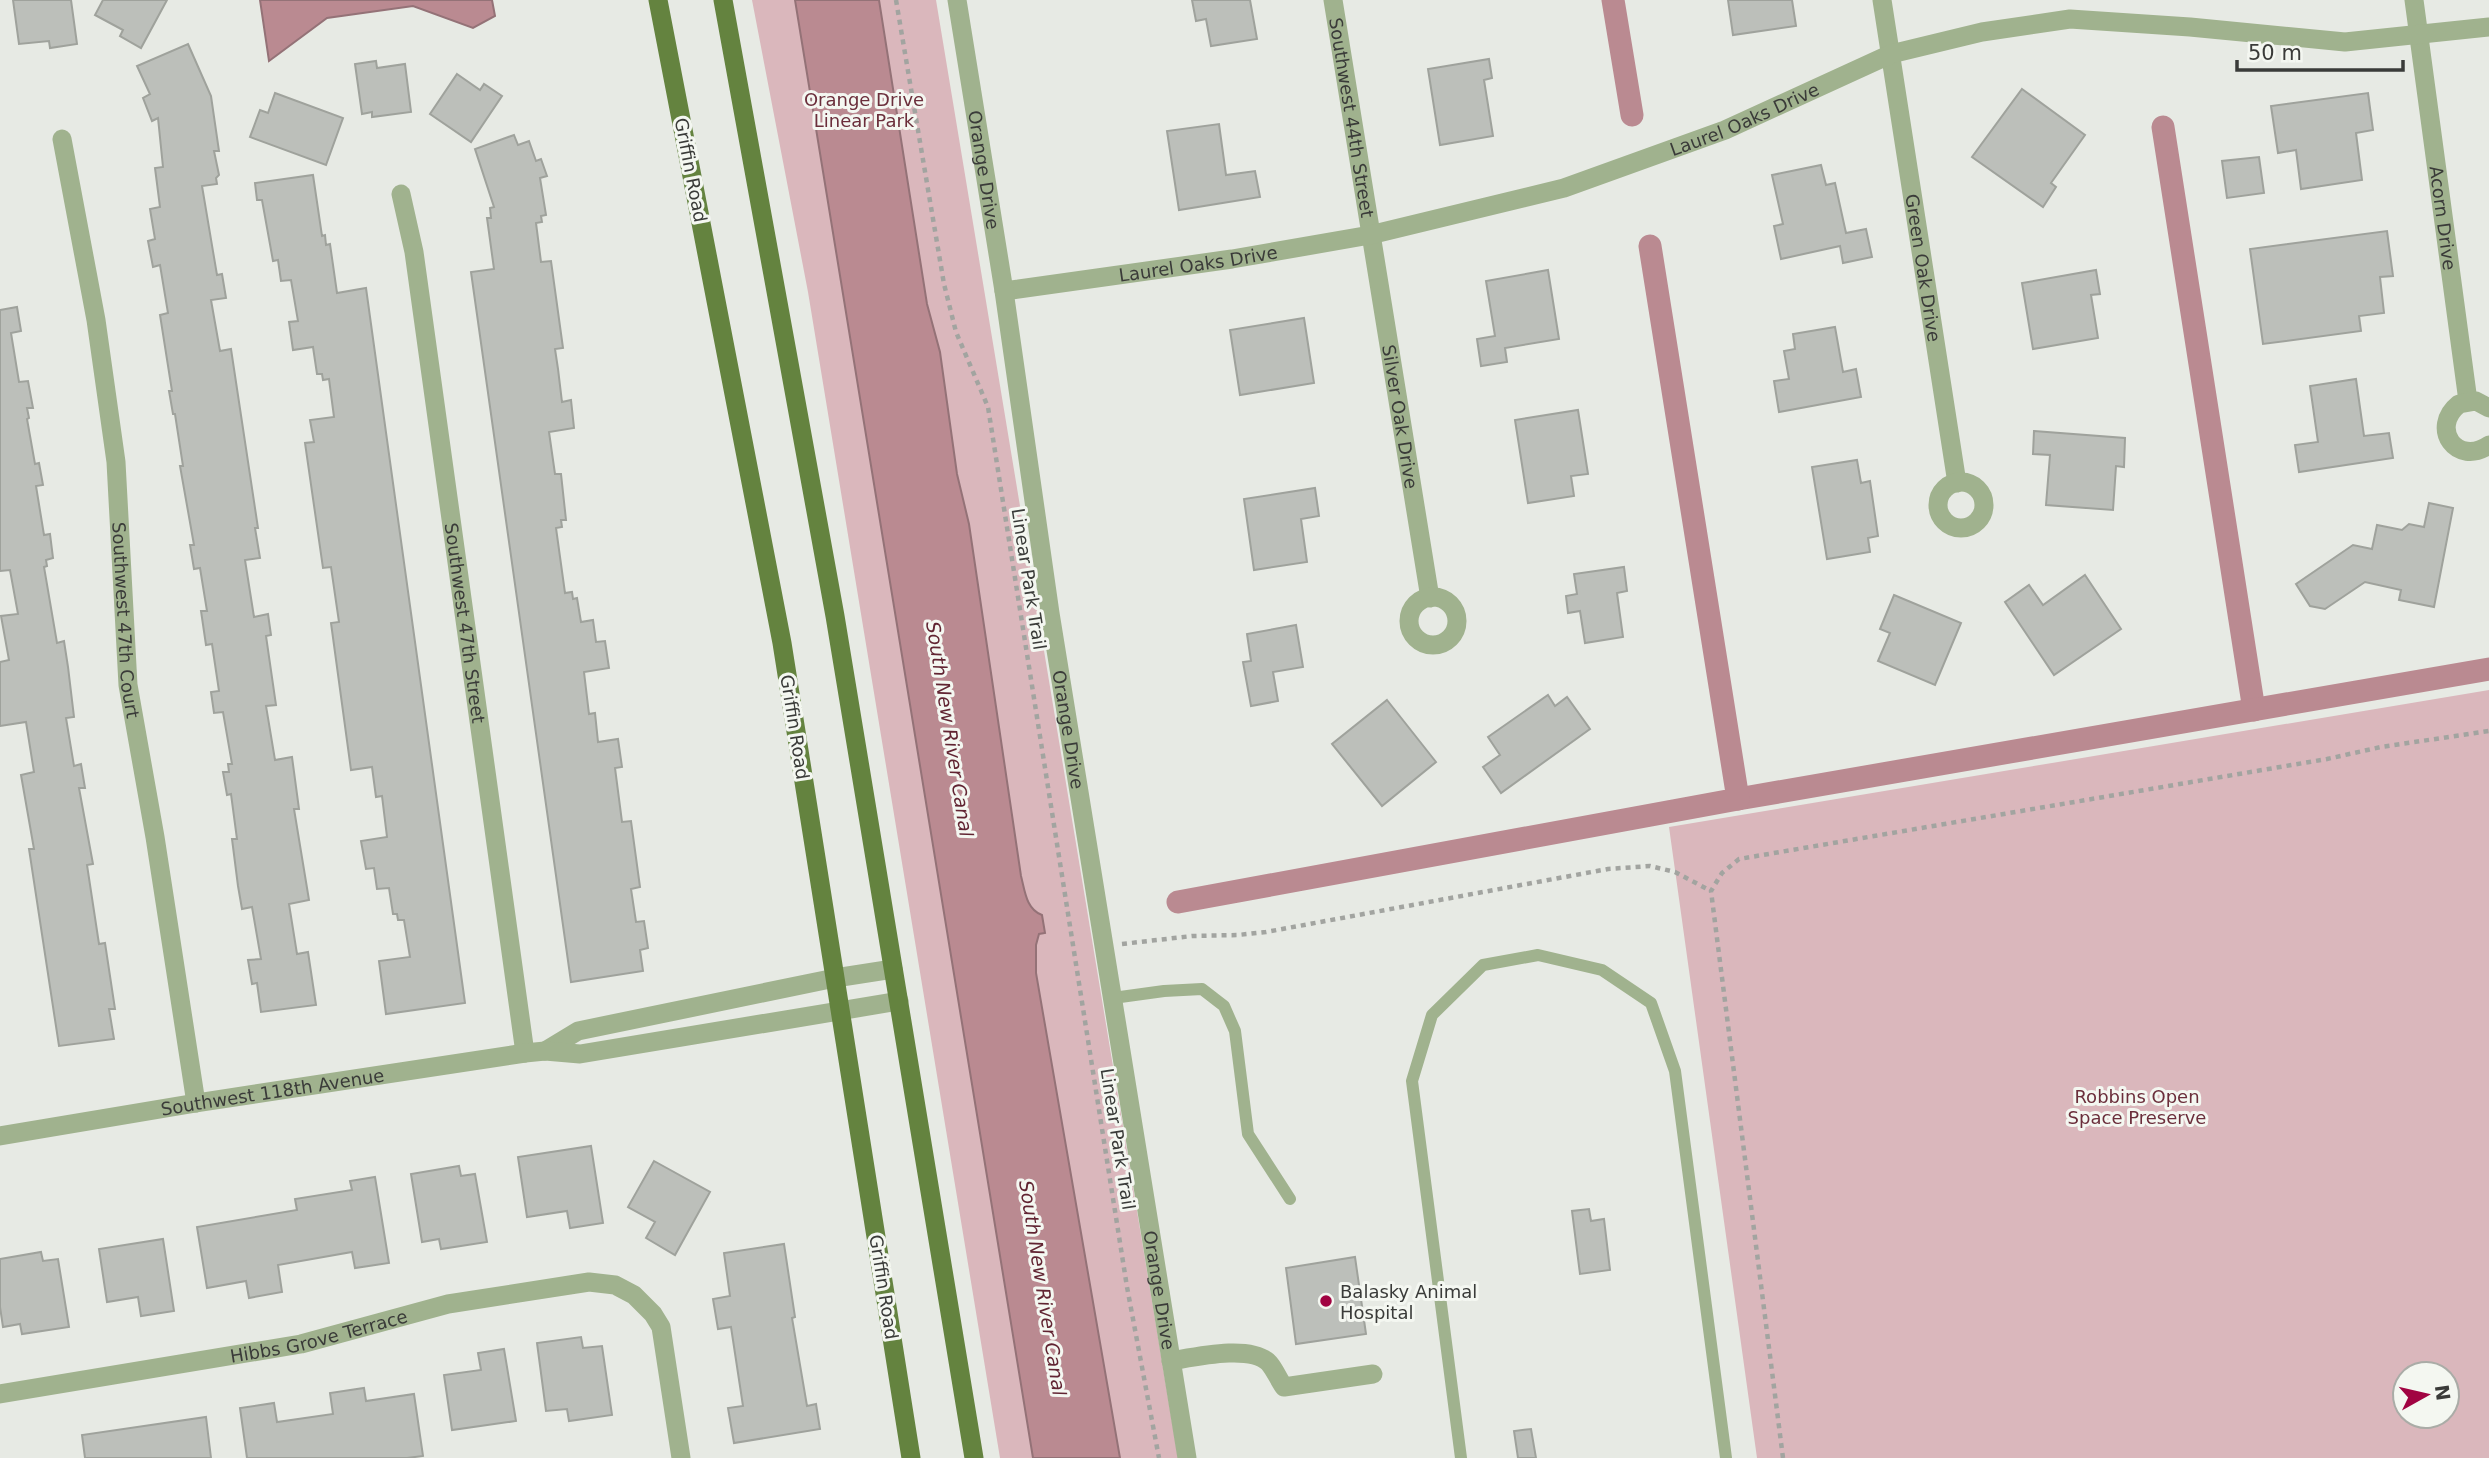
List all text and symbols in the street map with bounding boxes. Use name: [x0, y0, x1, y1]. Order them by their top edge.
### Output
street label: Southwest 44th Street: [1326, 16, 1379, 219]
scale bar: [2237, 28, 2403, 72]
text: 50 m: [2248, 41, 2302, 65]
street label: Laurel Oaks Drive: [1667, 78, 1822, 160]
park label: Orange Drive Linear Park: [804, 89, 924, 131]
street label: Orange Drive: [964, 109, 1004, 231]
street label: Griffin Road: [671, 116, 711, 224]
street label: Acorn Drive: [2426, 164, 2461, 272]
street label: Green Oak Drive: [1902, 192, 1945, 343]
street label: Laurel Oaks Drive: [1117, 241, 1279, 285]
street label: Silver Oak Drive: [1379, 343, 1423, 490]
street label: Linear Park Trail: [1007, 507, 1051, 651]
street label: Southwest 47th Court: [109, 521, 144, 720]
street label: Southwest 47th Street: [441, 521, 490, 725]
water label: South New River Canal: [922, 620, 978, 839]
street label: Orange Drive: [1049, 668, 1089, 791]
street label: Griffin Road: [776, 673, 814, 781]
street label: Southwest 118th Avenue: [159, 1064, 386, 1119]
street label: Linear Park Trail: [1096, 1067, 1140, 1211]
park label: Robbins Open Space Preserve: [2068, 1086, 2206, 1128]
water label: South New River Canal: [1015, 1179, 1071, 1398]
street label: Orange Drive: [1140, 1229, 1180, 1351]
street label: Griffin Road: [865, 1233, 903, 1341]
place label: Balasky Animal Hospital: [1340, 1281, 1477, 1323]
marker: Balasky Animal Hospital: [1318, 1293, 1334, 1309]
street label: Hibbs Grove Terrace: [228, 1305, 410, 1366]
north arrow: [2391, 1360, 2461, 1430]
text: N: [2431, 1383, 2455, 1402]

